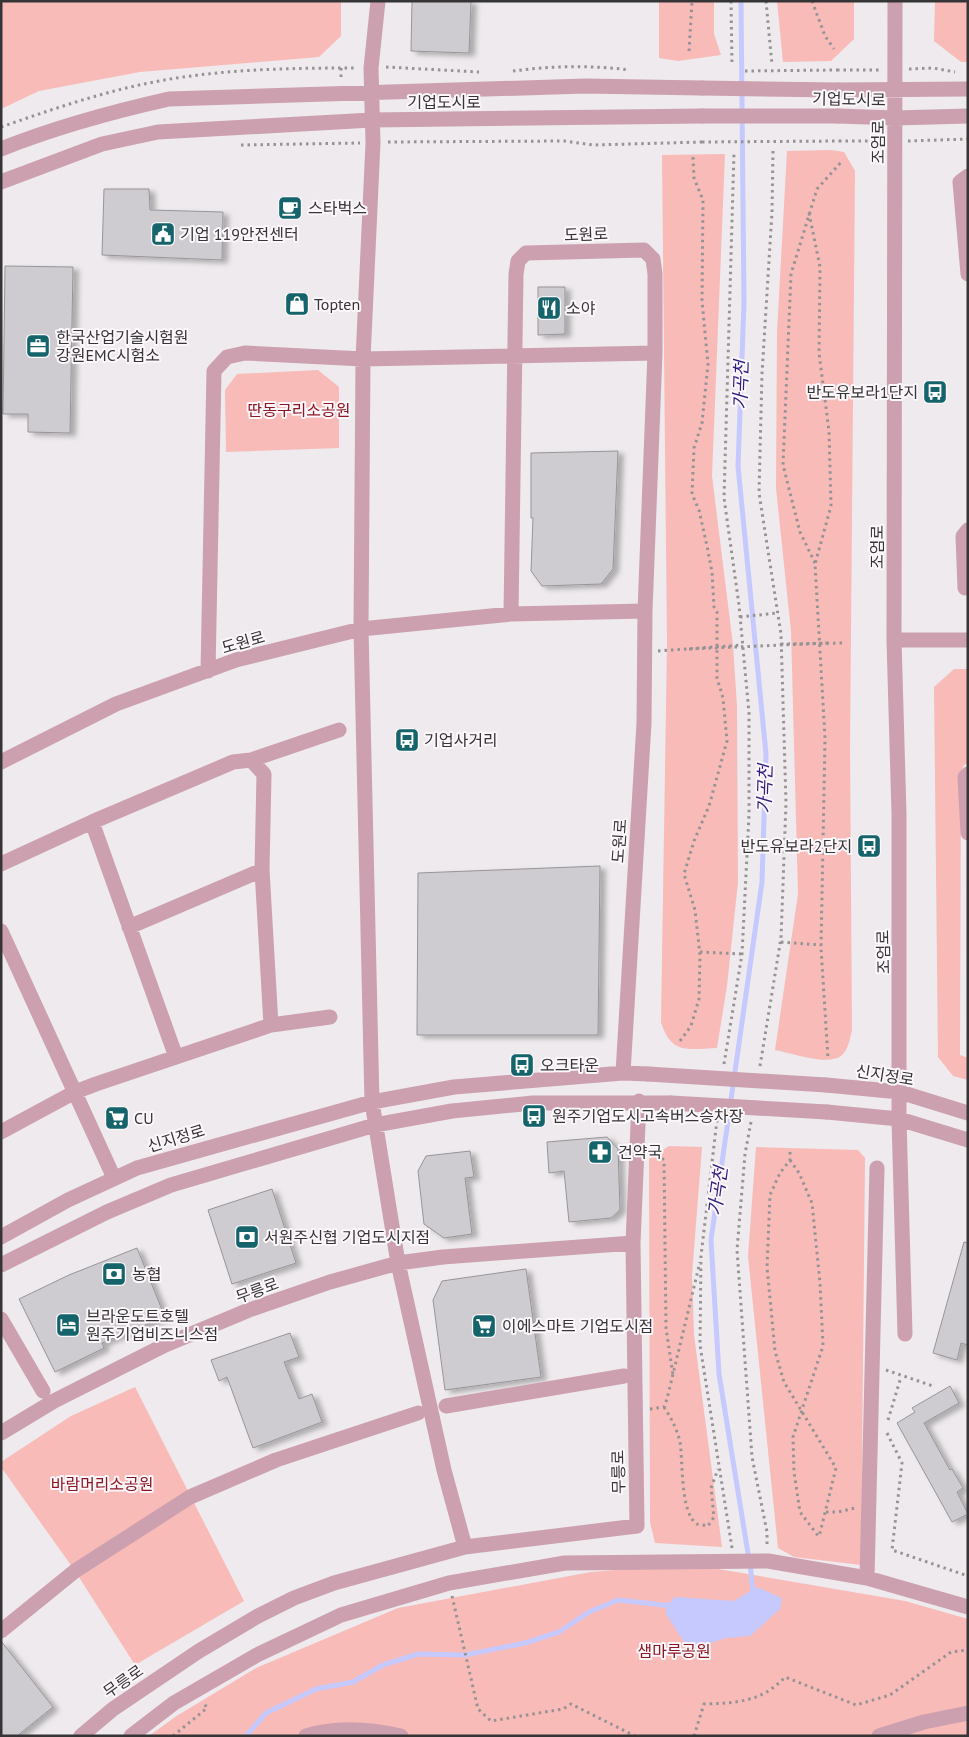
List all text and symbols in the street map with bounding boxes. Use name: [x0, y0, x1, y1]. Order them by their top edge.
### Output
street label: 기업도시로: [812, 88, 886, 110]
street label: 기업도시로: [407, 92, 481, 112]
street label: 조엄로: [868, 120, 888, 164]
cafe icon: 스타벅스: [277, 195, 303, 221]
place label: 스타벅스: [308, 198, 367, 218]
public building icon: 기업 119안전센터: [150, 221, 176, 247]
street label: 도원로: [564, 223, 609, 245]
place label: 기업 119안전센터: [180, 224, 299, 244]
shop icon: Topten: [284, 291, 310, 317]
place label: Topten: [314, 294, 360, 314]
restaurant icon: 소야: [536, 295, 562, 321]
place label: 소야: [566, 298, 596, 318]
place label: 한국산업기술시험원 강원EMC시험소: [56, 327, 188, 365]
office icon: 한국산업기술시험원 강원EMC시험소: [25, 333, 51, 359]
water label: 가곡천: [728, 357, 753, 410]
bus stop icon: 반도유보라1단지: [922, 379, 948, 405]
place label: 반도유보라1단지: [806, 382, 918, 402]
park label: 딴동구리소공원: [247, 400, 351, 420]
street label: 조엄로: [867, 525, 887, 569]
street label: 도원로: [219, 626, 267, 658]
bus stop icon: 기업사거리: [394, 727, 420, 753]
place label: 기업사거리: [424, 730, 498, 750]
water label: 가곡천: [752, 761, 777, 814]
street label: 도원로: [607, 818, 631, 864]
bus stop icon: 반도유보라2단지: [856, 833, 882, 859]
place label: 반도유보라2단지: [740, 836, 852, 856]
street label: 조엄로: [873, 929, 893, 974]
bus stop icon: 오크타운: [509, 1052, 535, 1078]
place label: 오크타운: [540, 1055, 599, 1075]
street label: 신지정로: [854, 1061, 916, 1090]
bus stop icon: 원주기업도시고속버스승차장: [521, 1103, 547, 1129]
supermarket icon: CU: [104, 1105, 130, 1131]
place label: 원주기업도시고속버스승차장: [552, 1106, 744, 1126]
place label: CU: [134, 1108, 154, 1128]
street label: 신지정로: [145, 1120, 207, 1156]
pharmacy icon: 건약국: [587, 1139, 613, 1165]
place label: 건약국: [618, 1142, 662, 1162]
water label: 가곡천: [703, 1162, 733, 1217]
bank icon: 서원주신협 기업도시지점: [234, 1224, 260, 1250]
place label: 서원주신협 기업도시지점: [264, 1227, 430, 1247]
bank icon: 농협: [101, 1261, 127, 1287]
place label: 농협: [132, 1264, 161, 1284]
street label: 무릉로: [233, 1273, 281, 1307]
place label: 브라운도트호텔 원주기업비즈니스점: [86, 1306, 218, 1344]
hotel icon: 브라운도트호텔 원주기업비즈니스점: [55, 1312, 81, 1338]
supermarket icon: 이에스마트 기업도시점: [471, 1313, 497, 1339]
place label: 이에스마트 기업도시점: [502, 1316, 653, 1336]
street label: 무릉로: [608, 1449, 628, 1494]
park label: 바람머리소공원: [50, 1474, 154, 1494]
park label: 샘마루공원: [637, 1641, 711, 1661]
street label: 무릉로: [99, 1660, 147, 1702]

